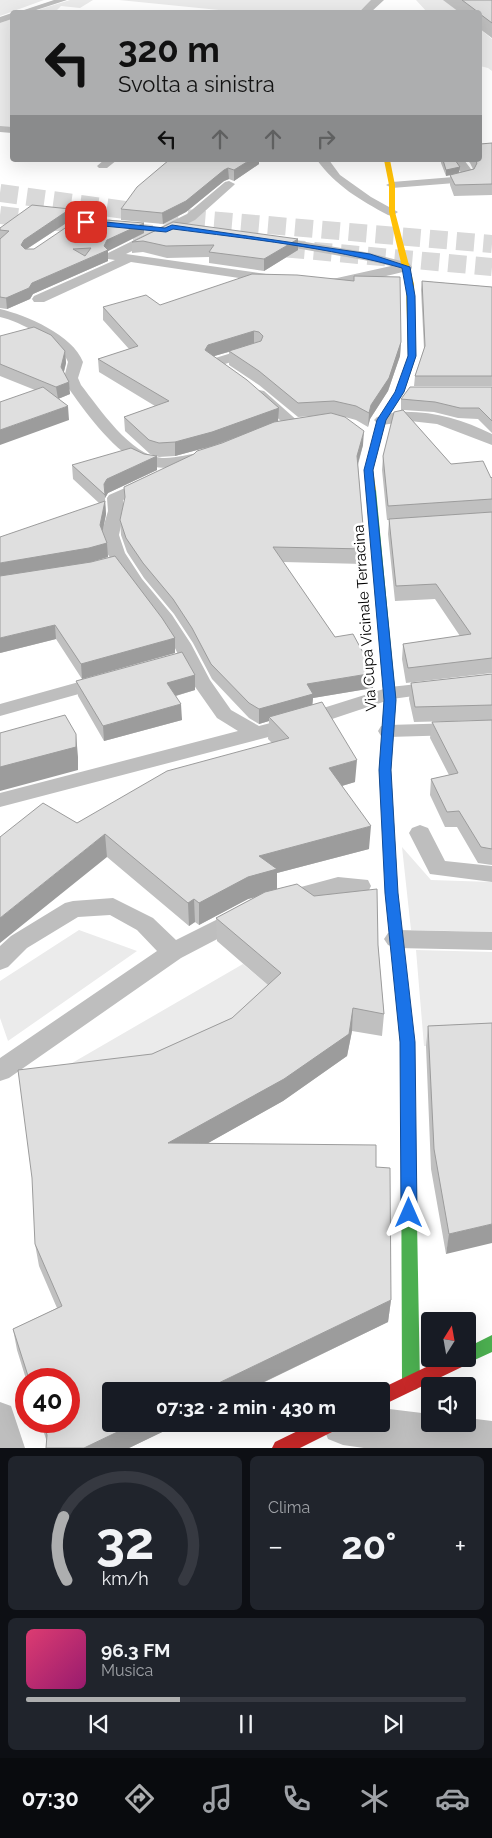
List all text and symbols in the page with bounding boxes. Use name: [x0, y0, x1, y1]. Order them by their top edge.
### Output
text: 320 m: [118, 29, 220, 70]
icon: left: [35, 30, 100, 95]
text: Svolta a sinistra: [118, 71, 275, 97]
icon: left: [153, 125, 181, 153]
icon: ahead: [206, 125, 234, 153]
icon: ahead: [259, 125, 287, 153]
icon: right: [312, 125, 340, 153]
pin: [65, 201, 107, 243]
icon: arrive: [72, 208, 100, 236]
street label: Via Cupa Vicinale Terracina: [350, 524, 380, 712]
position arrow: [382, 1186, 434, 1238]
north arrow: [421, 1312, 476, 1368]
map controls: [421, 1312, 476, 1432]
speed limit sign: 40: [15, 1368, 80, 1433]
button: sound: [421, 1377, 476, 1432]
text: 07:32 · 2 min · 430 m: [156, 1396, 336, 1418]
text: Clima: [268, 1498, 310, 1517]
text: 32: [96, 1510, 154, 1571]
text: 20°: [341, 1523, 396, 1568]
text: −: [268, 1530, 283, 1563]
text: +: [454, 1530, 466, 1563]
text: km/h: [101, 1568, 149, 1589]
text: 96.3 FM: [101, 1639, 171, 1661]
text: Musica: [101, 1661, 153, 1680]
icon: previous: [85, 1710, 113, 1738]
icon: pause: [232, 1710, 260, 1738]
icon: next: [379, 1710, 407, 1738]
icon: directions: [122, 1781, 157, 1816]
icon: music: [200, 1781, 235, 1816]
icon: phone: [279, 1781, 314, 1816]
icon: climate: [357, 1781, 392, 1816]
icon: car: [435, 1781, 470, 1816]
text: 07:30: [22, 1785, 79, 1811]

